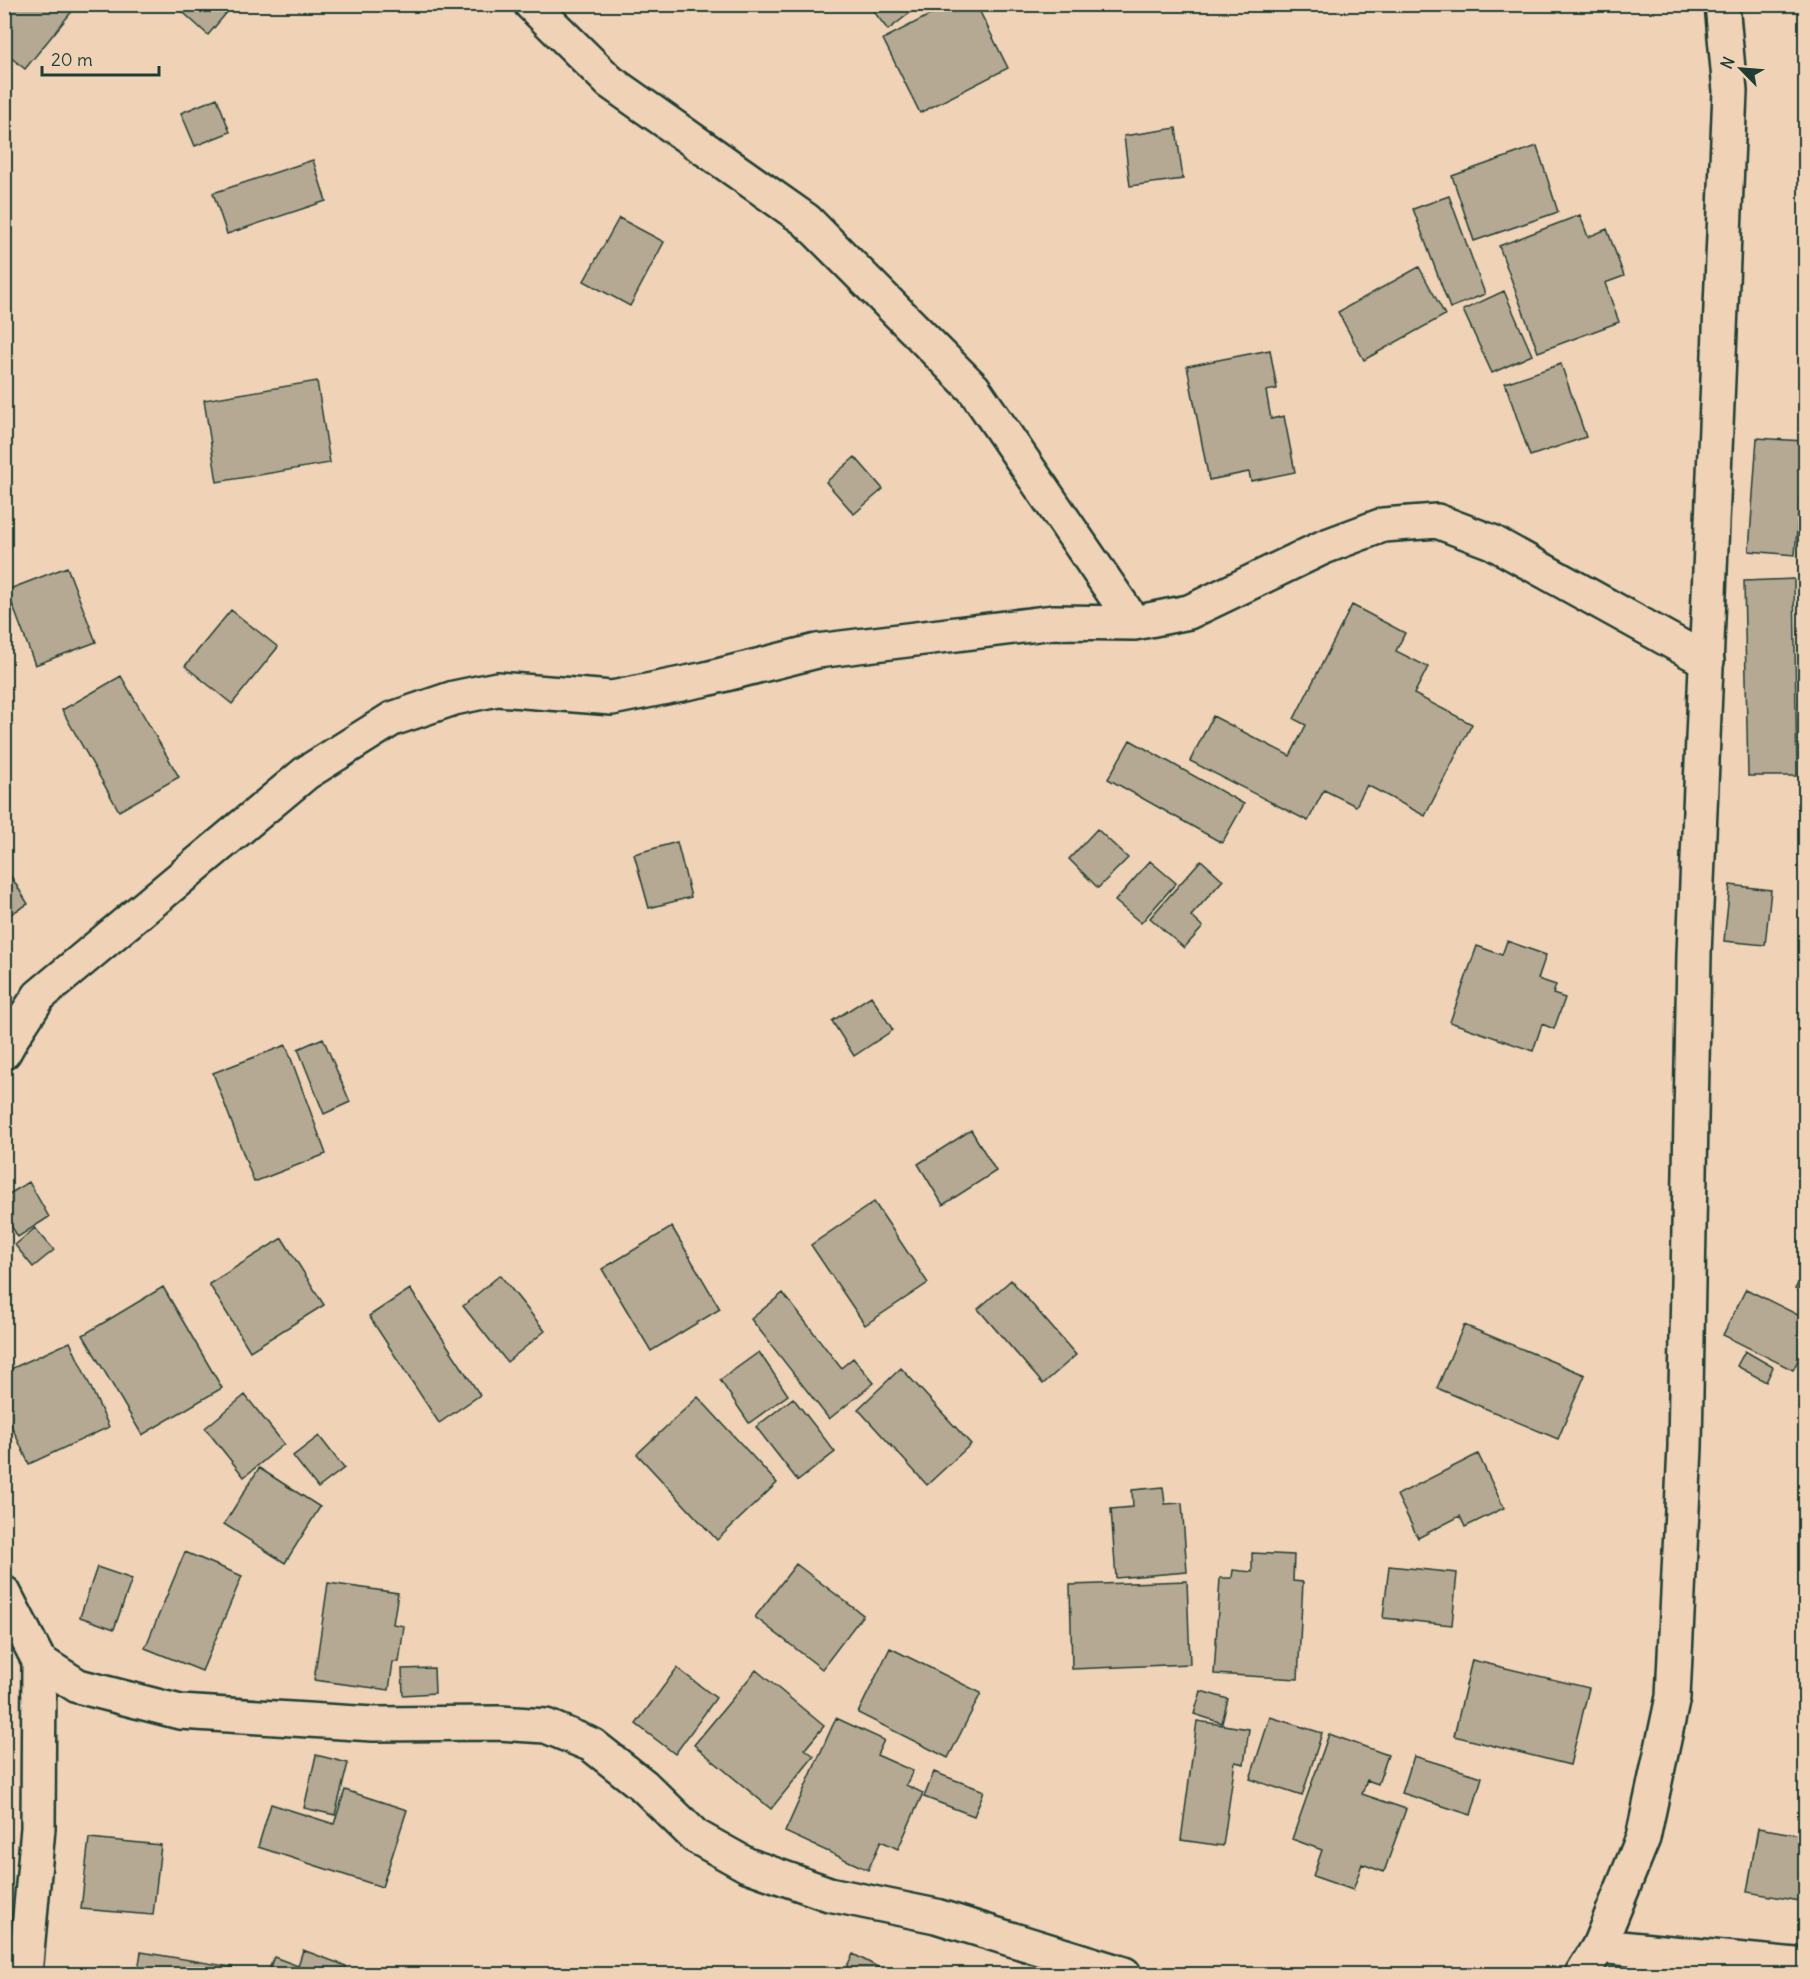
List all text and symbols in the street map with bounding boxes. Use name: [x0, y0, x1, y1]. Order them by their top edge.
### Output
scale bar: [42, 39, 159, 77]
north arrow: [1711, 39, 1771, 99]
text: 20 m: [51, 48, 93, 71]
text: N: [1716, 53, 1739, 72]

